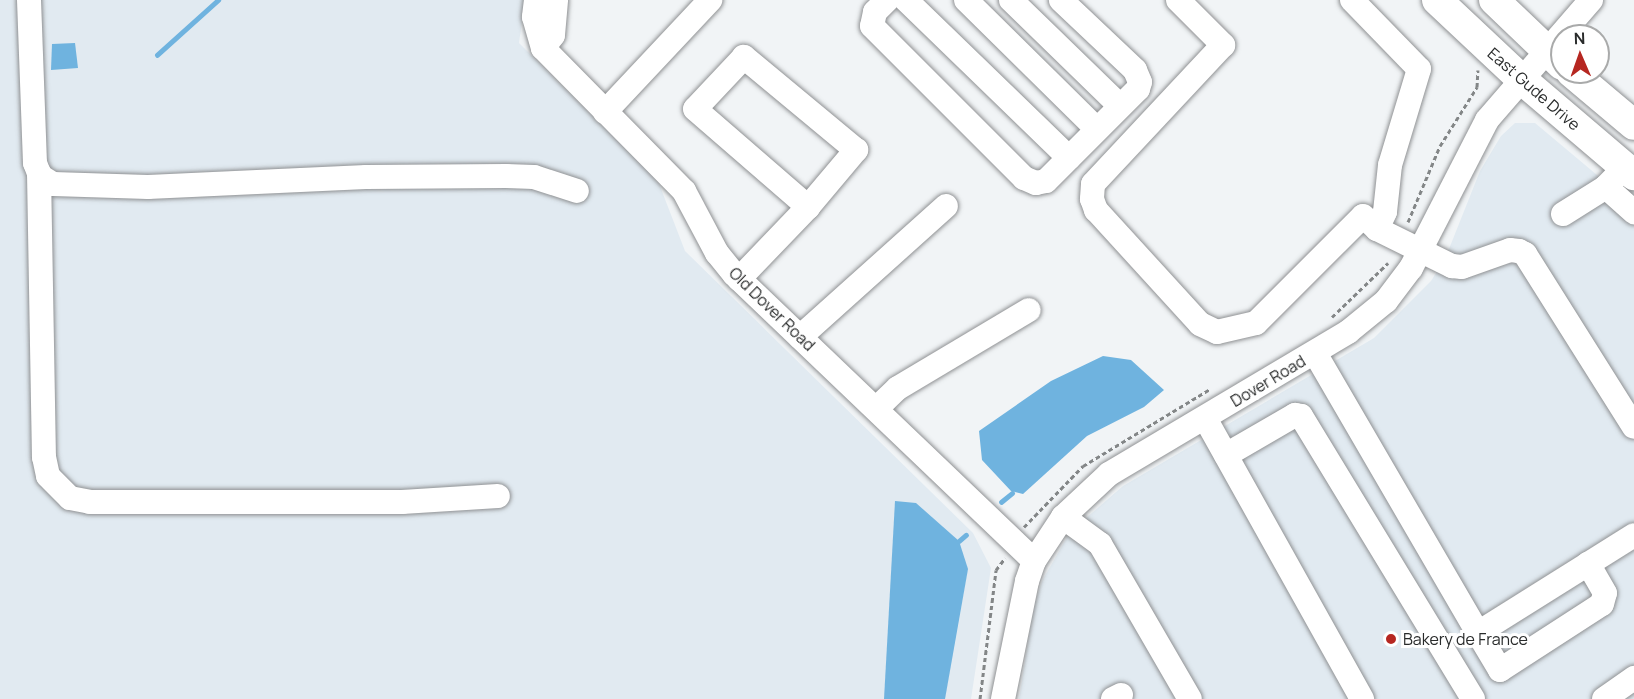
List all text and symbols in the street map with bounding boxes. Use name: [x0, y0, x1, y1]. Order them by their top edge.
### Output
north arrow: [1550, 24, 1610, 84]
text: N: [1573, 27, 1586, 49]
street label: East Gude Drive: [1484, 44, 1584, 134]
street label: Old Dover Road: [725, 263, 819, 355]
street label: Dover Road: [1227, 351, 1309, 411]
place label: Bakery de France: [1403, 629, 1528, 649]
marker: Bakery de France: [1384, 632, 1398, 646]

